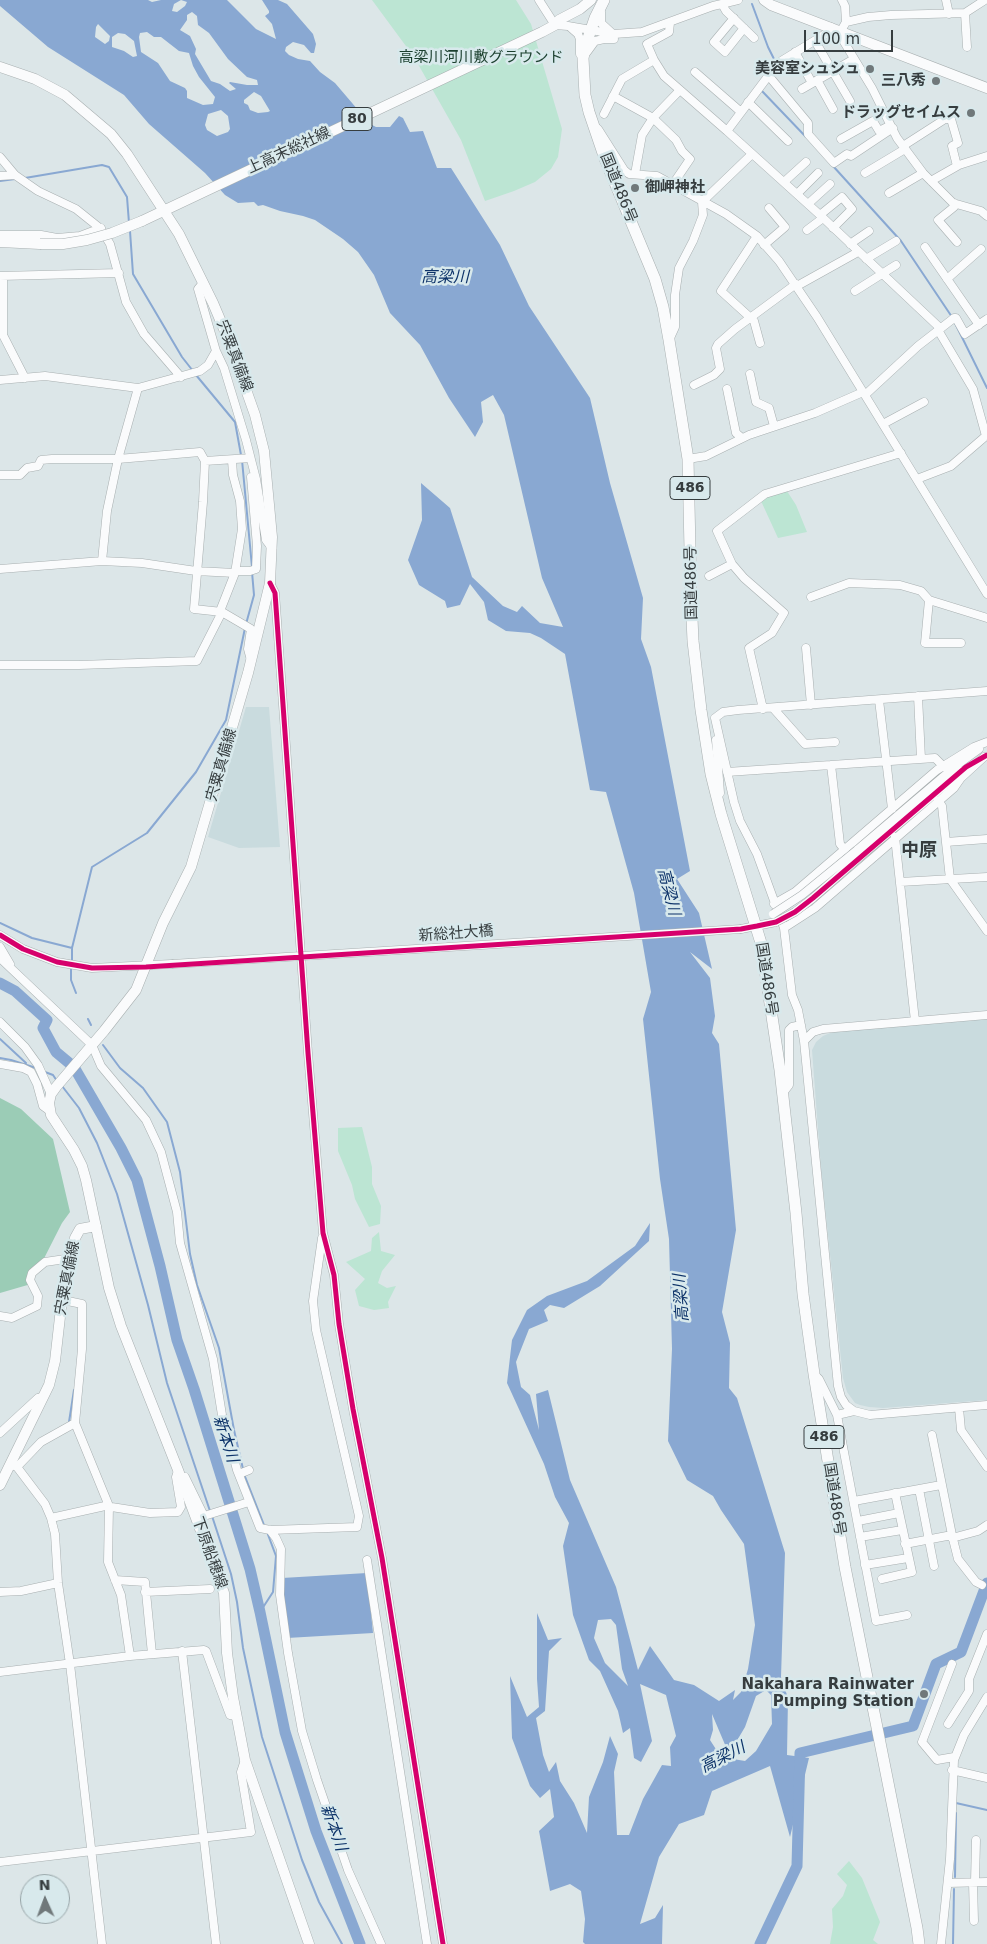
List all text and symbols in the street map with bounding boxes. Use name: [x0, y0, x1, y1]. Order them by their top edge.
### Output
scale bar: [807, 20, 896, 52]
text: 100 m: [812, 30, 860, 48]
park label: 高梁川河川敷グラウンド: [399, 49, 563, 67]
place label: 美容室シュシュ: [755, 60, 860, 78]
marker: 美容室シュシュ: [864, 63, 876, 75]
place label: 三八秀: [881, 72, 926, 90]
marker: 三八秀: [930, 75, 942, 87]
place label: ドラッグセイムス: [841, 104, 961, 122]
marker: ドラッグセイムス: [965, 107, 977, 119]
road number: 80: [342, 108, 372, 130]
street label: 上高末総社線: [244, 124, 334, 178]
street label: 国道486号: [596, 150, 640, 226]
place label: 御岬神社: [645, 179, 705, 197]
marker: 御岬神社: [629, 182, 641, 194]
water label: 高梁川: [421, 268, 469, 288]
street label: 宍粟真備線: [212, 318, 256, 394]
road number: 486: [670, 476, 710, 499]
street label: 国道486号: [682, 546, 702, 620]
street label: 宍粟真備線: [203, 726, 241, 804]
district label: 中原: [901, 840, 937, 862]
water label: 高梁川: [653, 866, 683, 918]
street label: 新総社大橋: [418, 922, 494, 946]
street label: 国道486号: [751, 941, 781, 1017]
street label: 宍粟真備線: [52, 1239, 84, 1317]
water label: 高梁川: [671, 1273, 693, 1323]
water label: 新本川: [208, 1413, 242, 1465]
road number: 486: [804, 1425, 844, 1448]
street label: 国道486号: [819, 1461, 849, 1537]
street label: 下原船穂線: [188, 1515, 230, 1591]
place label: Nakahara Rainwater Pumping Station: [741, 1676, 914, 1711]
marker: Nakahara Rainwater Pumping Station: [918, 1688, 930, 1700]
water label: 高梁川: [697, 1739, 749, 1777]
water label: 新本川: [316, 1802, 350, 1854]
north arrow: [20, 1874, 70, 1924]
text: N: [38, 1877, 51, 1893]

